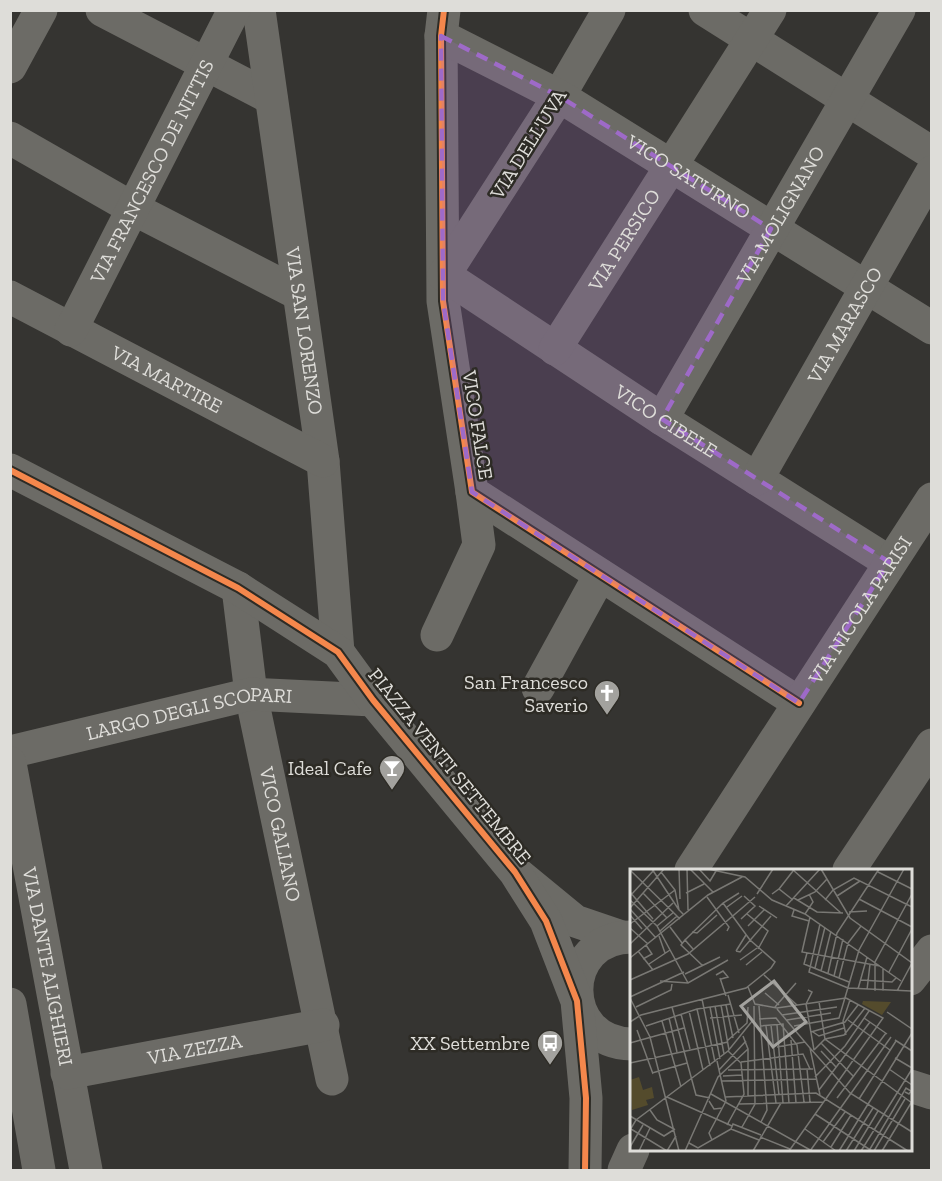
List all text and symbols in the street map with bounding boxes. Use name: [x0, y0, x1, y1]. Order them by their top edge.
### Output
street label: VIA FRANCESCO DE NITTIS: [84, 55, 219, 288]
street label: VIA DELL'UVA: [484, 84, 572, 204]
street label: VICO SATURNO: [621, 128, 755, 224]
street label: VIA MOLIGNANO: [730, 142, 830, 289]
street label: VIA PERSICO: [582, 185, 665, 296]
street label: VIA SAN LORENZO: [281, 244, 328, 416]
street label: VIA MARASCO: [801, 263, 887, 389]
street label: VIA MARTIRE: [106, 340, 226, 418]
street label: VICO FALCE: [457, 368, 498, 481]
street label: VICO CIBELE: [609, 379, 722, 463]
street label: VIA NICOLA PARISI: [803, 532, 917, 689]
street label: PIAZZA VENTI SETTEMBRE: [363, 663, 537, 869]
place label: San Francesco Saverio: [464, 670, 588, 717]
church icon: San Francesco Saverio: [592, 678, 622, 716]
street label: LARGO DEGLI SCOPARI: [84, 682, 293, 745]
bar icon: Ideal Cafe: [377, 753, 407, 791]
place label: Ideal Cafe: [288, 756, 372, 780]
street label: VICO GALIANO: [254, 764, 306, 904]
street label: VIA DANTE ALIGHIERI: [18, 864, 78, 1068]
inset map: [630, 869, 912, 1151]
street label: VIA ZEZZA: [145, 1028, 245, 1070]
bus stop icon: XX Settembre: [535, 1028, 565, 1066]
place label: XX Settembre: [410, 1031, 530, 1055]

